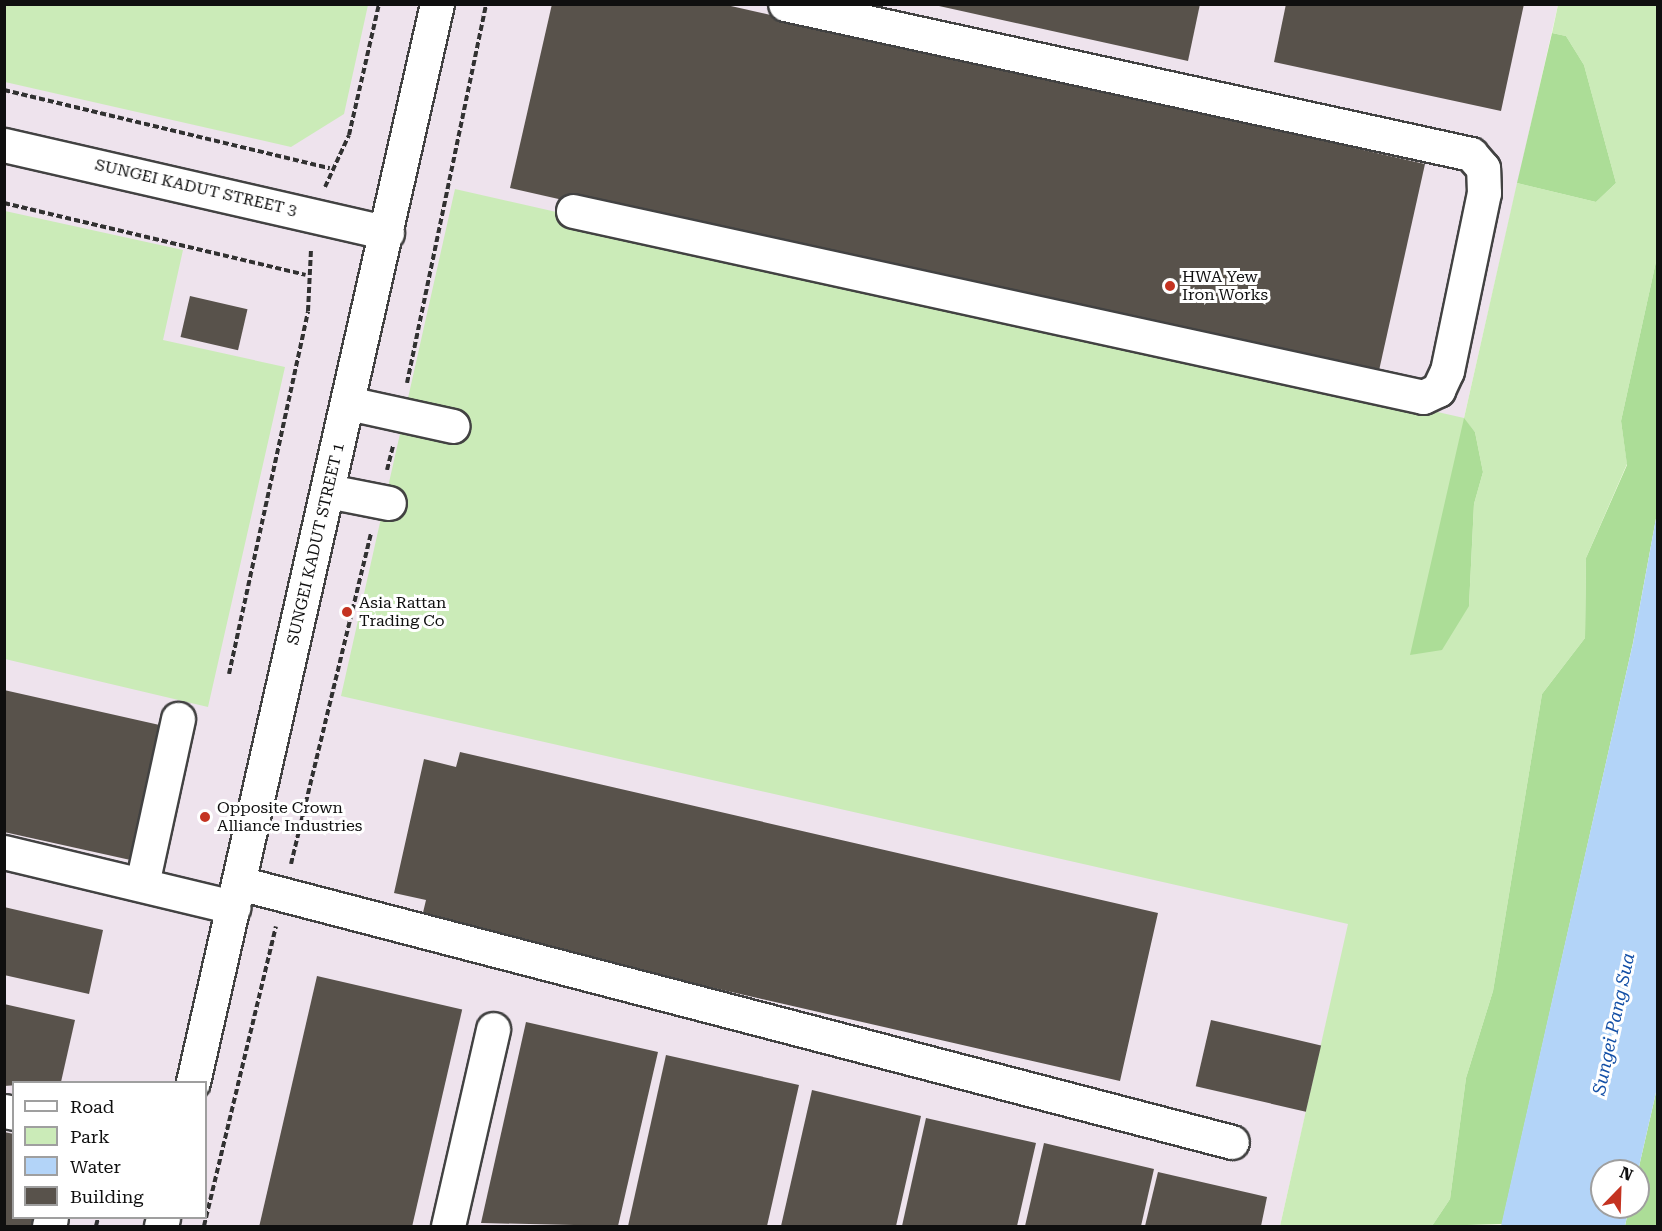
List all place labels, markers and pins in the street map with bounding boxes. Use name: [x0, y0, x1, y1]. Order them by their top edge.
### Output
place label: HWA Yew Iron Works: [1182, 267, 1268, 305]
marker: HWA Yew Iron Works: [1163, 279, 1177, 293]
place label: Asia Rattan Trading Co: [359, 593, 446, 631]
marker: Asia Rattan Trading Co: [340, 605, 354, 619]
place label: Opposite Crown Alliance Industries: [217, 798, 362, 836]
marker: Opposite Crown Alliance Industries: [198, 810, 212, 824]

